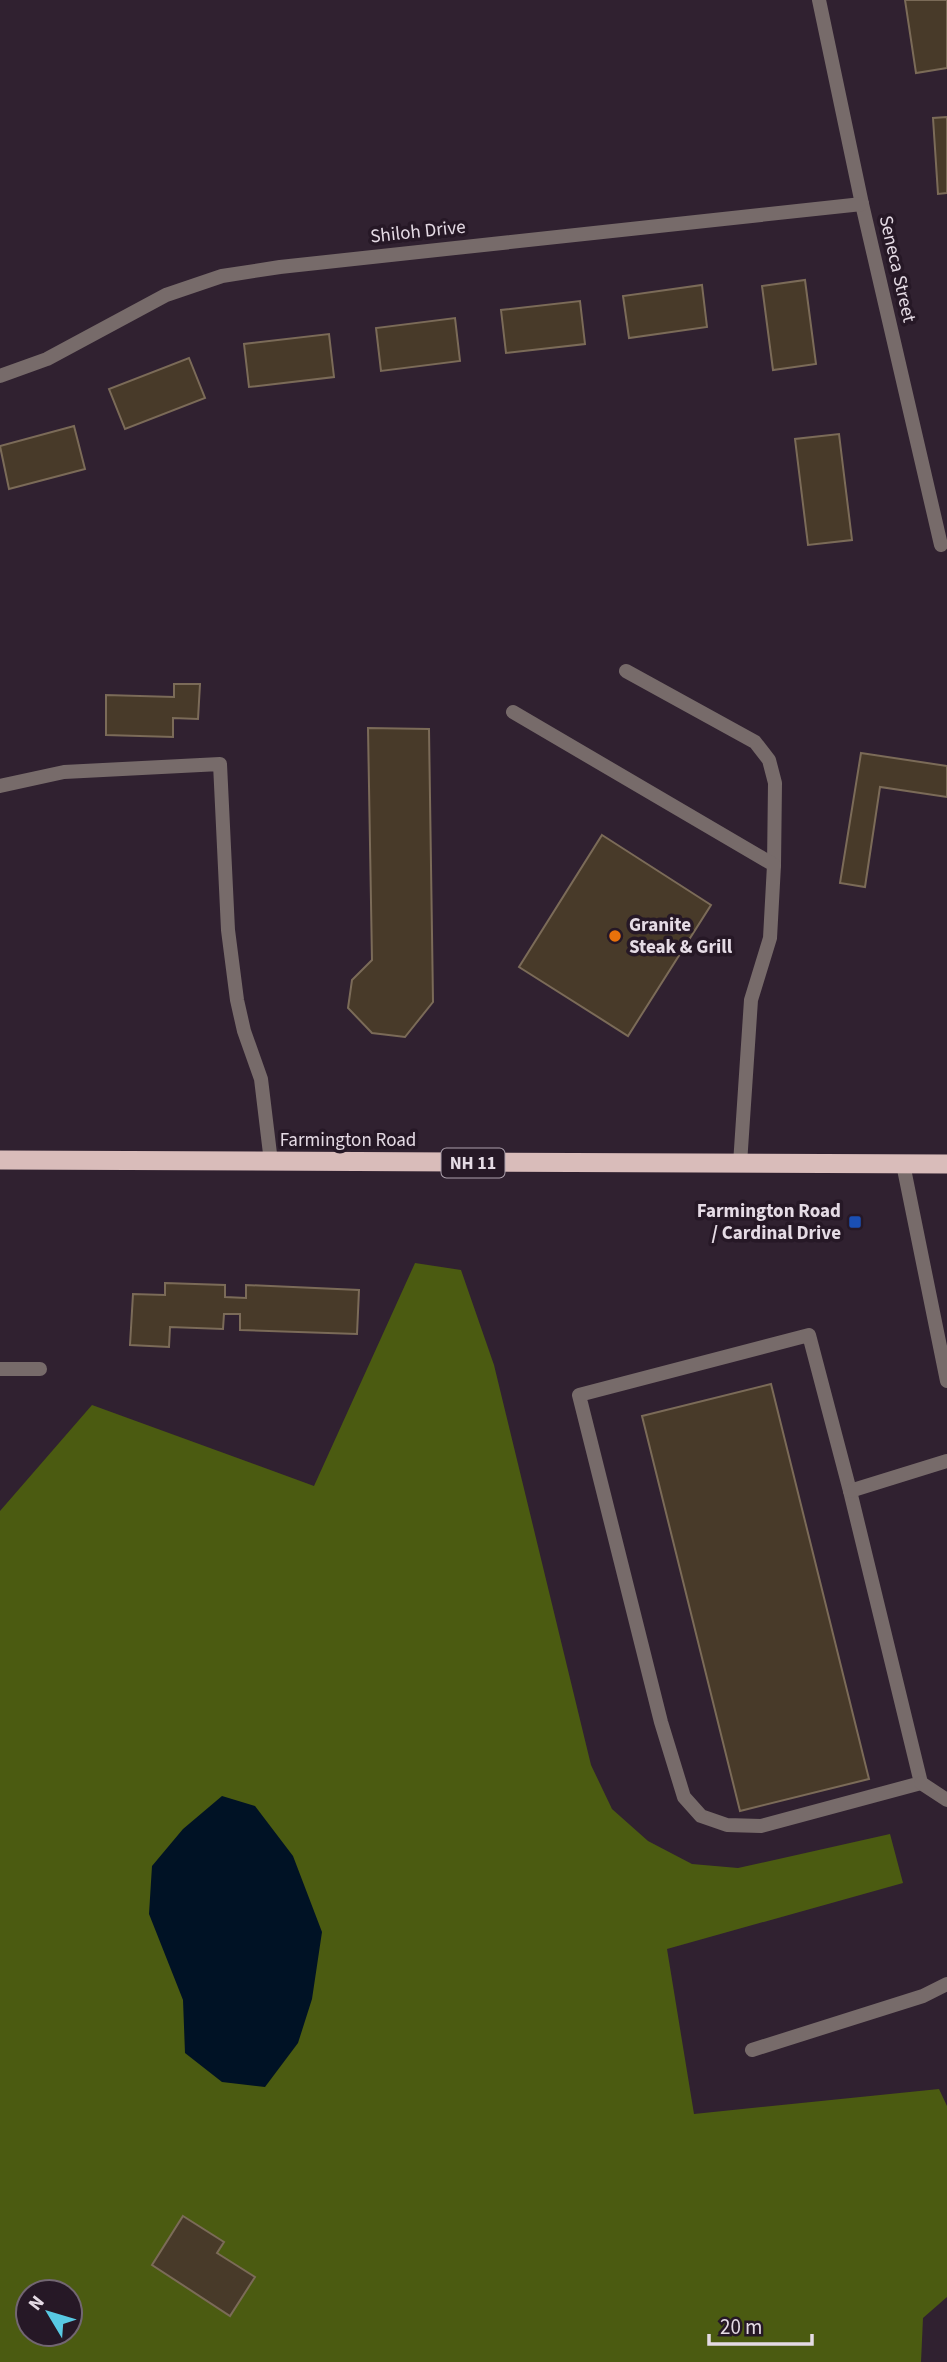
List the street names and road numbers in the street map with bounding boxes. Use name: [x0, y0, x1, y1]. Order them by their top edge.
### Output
street label: Seneca Street: [872, 213, 923, 326]
street label: Shiloh Drive: [369, 214, 467, 250]
street label: Farmington Road: [280, 1127, 416, 1154]
road number: NH 11: [442, 1148, 504, 1178]

